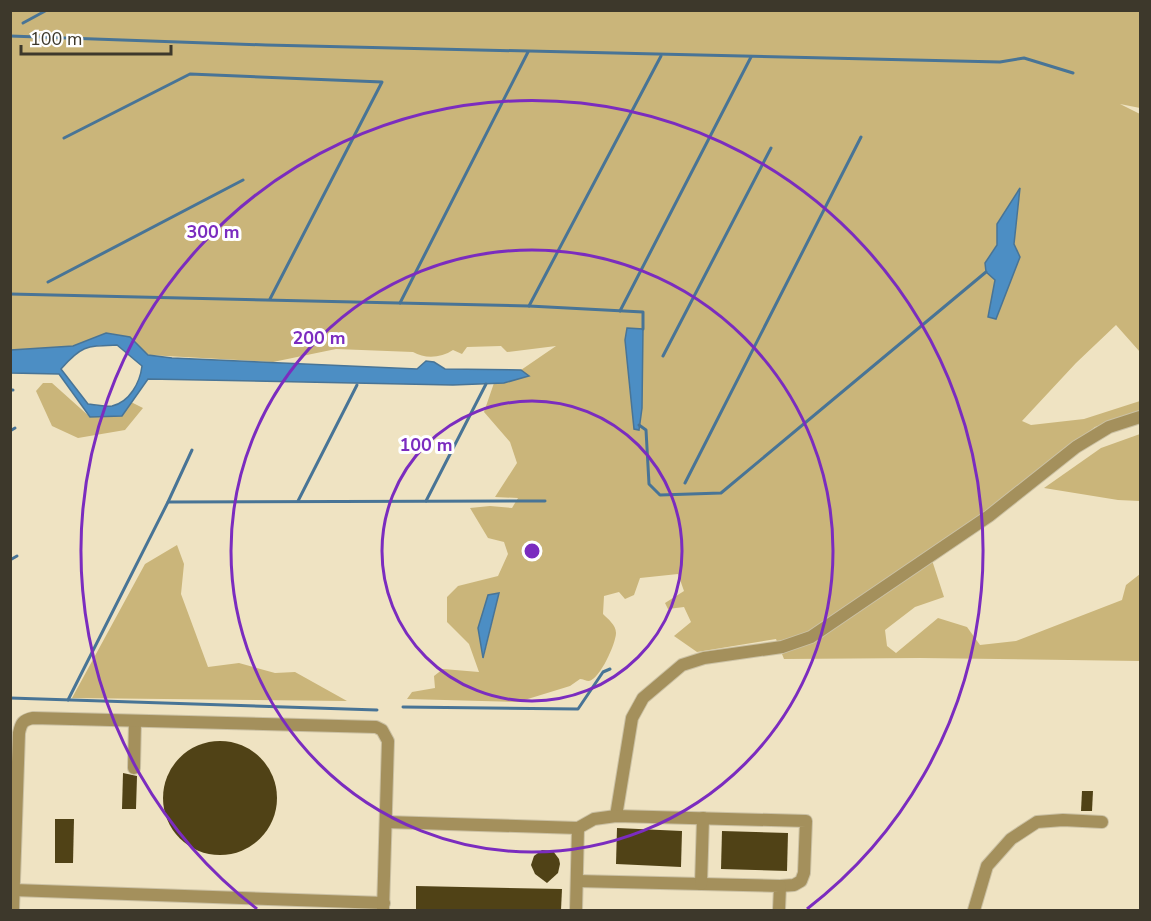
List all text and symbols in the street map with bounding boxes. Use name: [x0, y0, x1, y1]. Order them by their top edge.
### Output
scale bar: [21, 18, 171, 56]
text: 100 m: [30, 27, 82, 51]
text: 300 m: [186, 220, 240, 244]
text: 200 m: [292, 326, 346, 350]
text: 100 m: [399, 433, 453, 457]
centre of rings: [522, 541, 542, 561]

